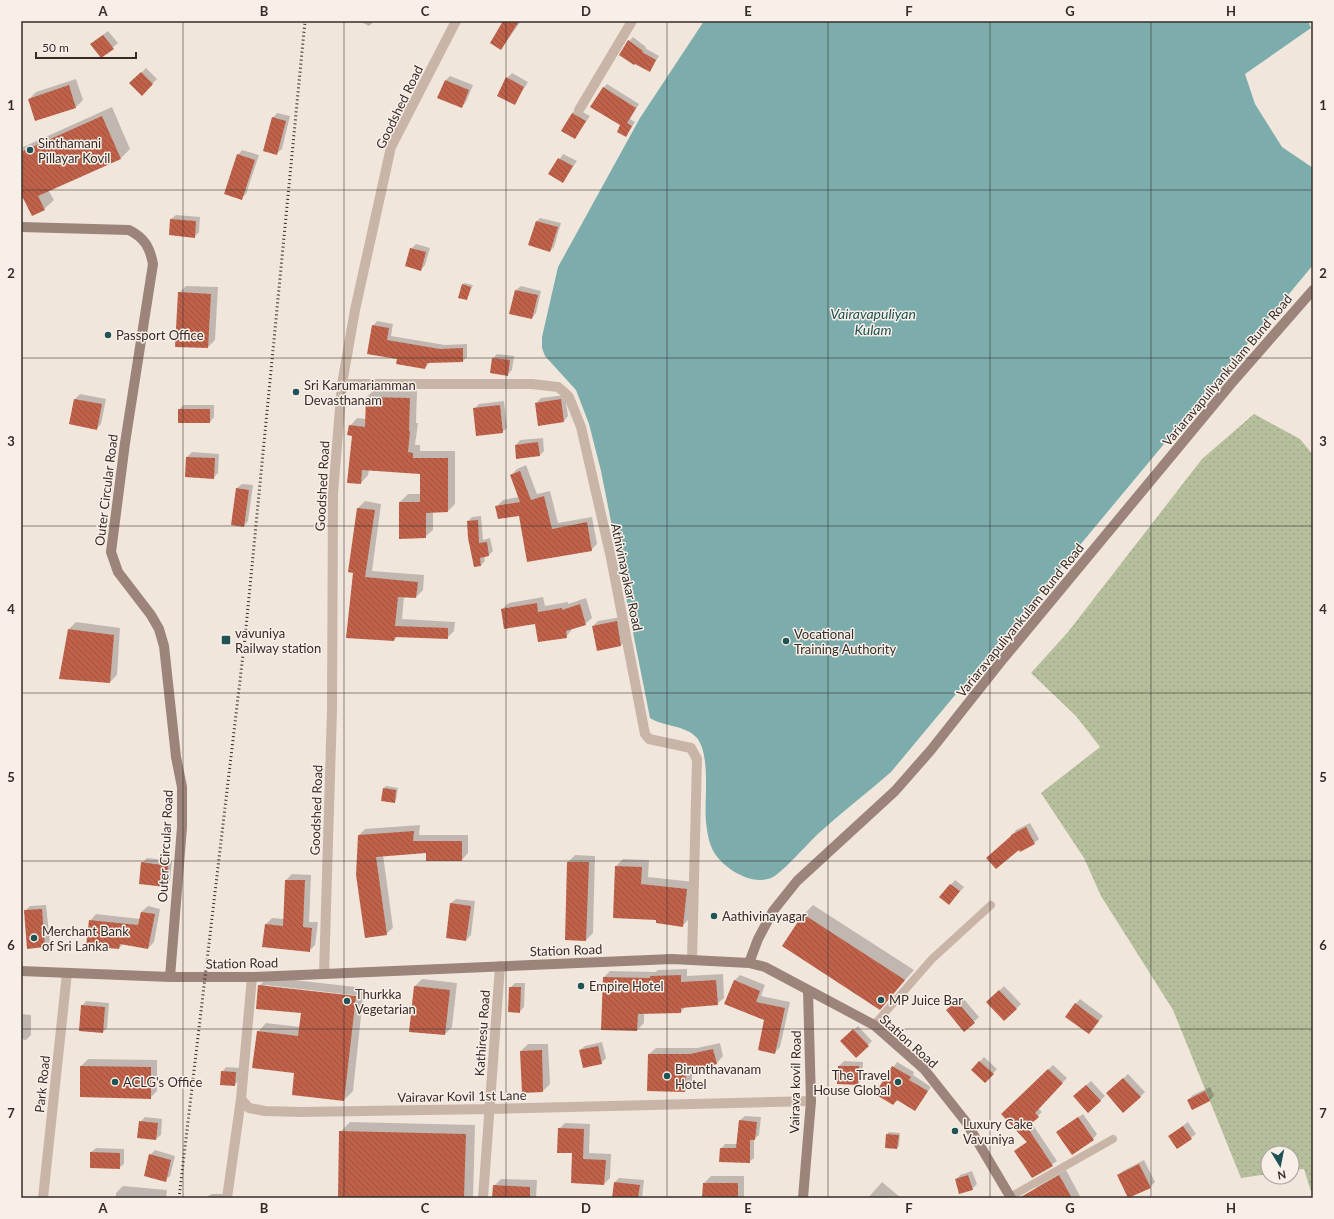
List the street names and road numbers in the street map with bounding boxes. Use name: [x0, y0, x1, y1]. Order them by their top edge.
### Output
street label: Goodshed Road: [372, 63, 426, 151]
street label: Variaravapuliyankulam Bund Road: [1159, 291, 1295, 449]
street label: Outer Circular Road: [91, 433, 121, 547]
street label: Goodshed Road: [312, 440, 332, 532]
street label: Athivinayakar Road: [608, 522, 646, 632]
street label: Variaravapuliyankulam Bund Road: [953, 540, 1087, 700]
street label: Goodshed Road: [306, 764, 326, 856]
street label: Outer Circular Road: [154, 789, 176, 903]
street label: Station Road: [529, 941, 603, 959]
street label: Station Road: [206, 954, 278, 972]
street label: Kathiresu Road: [471, 989, 493, 1077]
street label: Station Road: [877, 1011, 941, 1071]
street label: Vairava kovil Road: [786, 1030, 804, 1134]
street label: Park Road: [31, 1055, 53, 1113]
street label: Vairavar Kovil 1st Lane: [397, 1087, 527, 1105]

